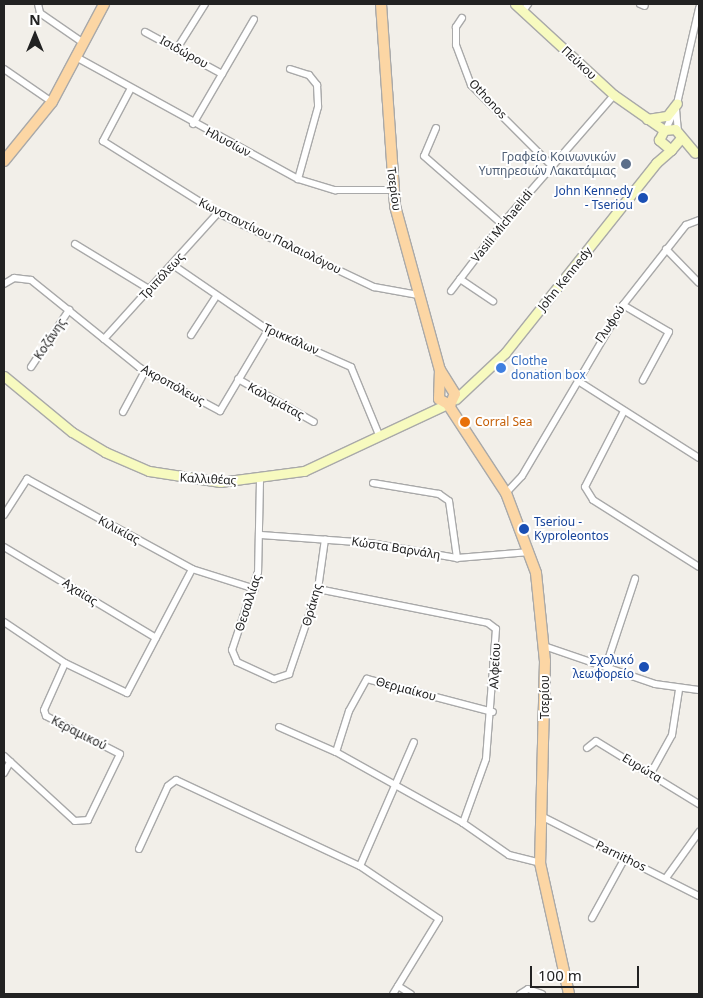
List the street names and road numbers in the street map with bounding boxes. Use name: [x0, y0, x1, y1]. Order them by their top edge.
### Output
street label: Ισιδώρου: [157, 33, 211, 71]
street label: Πεύκου: [559, 43, 599, 83]
street label: Othonos: [466, 76, 510, 122]
street label: Ηλυσίων: [203, 124, 253, 160]
street label: Τσερίου: [384, 166, 404, 212]
street label: Vasili Michaelidi: [468, 187, 536, 265]
street label: Κωνσταντίνου Παλαιολόγου: [196, 195, 344, 277]
street label: John Kennedy: [535, 244, 595, 314]
street label: Τριπόλεως: [137, 250, 187, 302]
street label: Γλυφού: [592, 302, 628, 346]
street label: Κοζάνης: [31, 316, 69, 362]
street label: Τρικκάλων: [261, 320, 321, 358]
street label: Ακροπόλεως: [139, 362, 207, 408]
street label: Καλαμάτας: [245, 380, 307, 422]
street label: Καλλιθέας: [179, 470, 237, 488]
street label: Κιλικίας: [96, 513, 142, 547]
street label: Κώστα Βαρνάλη: [350, 534, 442, 562]
street label: Θεσαλλίας: [232, 573, 264, 633]
street label: Αχαϊας: [60, 575, 100, 609]
street label: Θράκης: [299, 582, 325, 628]
street label: Αλφείου: [487, 643, 503, 689]
street label: Θερμαίκου: [374, 674, 438, 704]
street label: Τσερίου: [538, 675, 552, 719]
street label: Κεραμικού: [49, 713, 109, 753]
street label: Ευρώτα: [620, 751, 664, 785]
street label: Parnithos: [593, 838, 649, 874]

